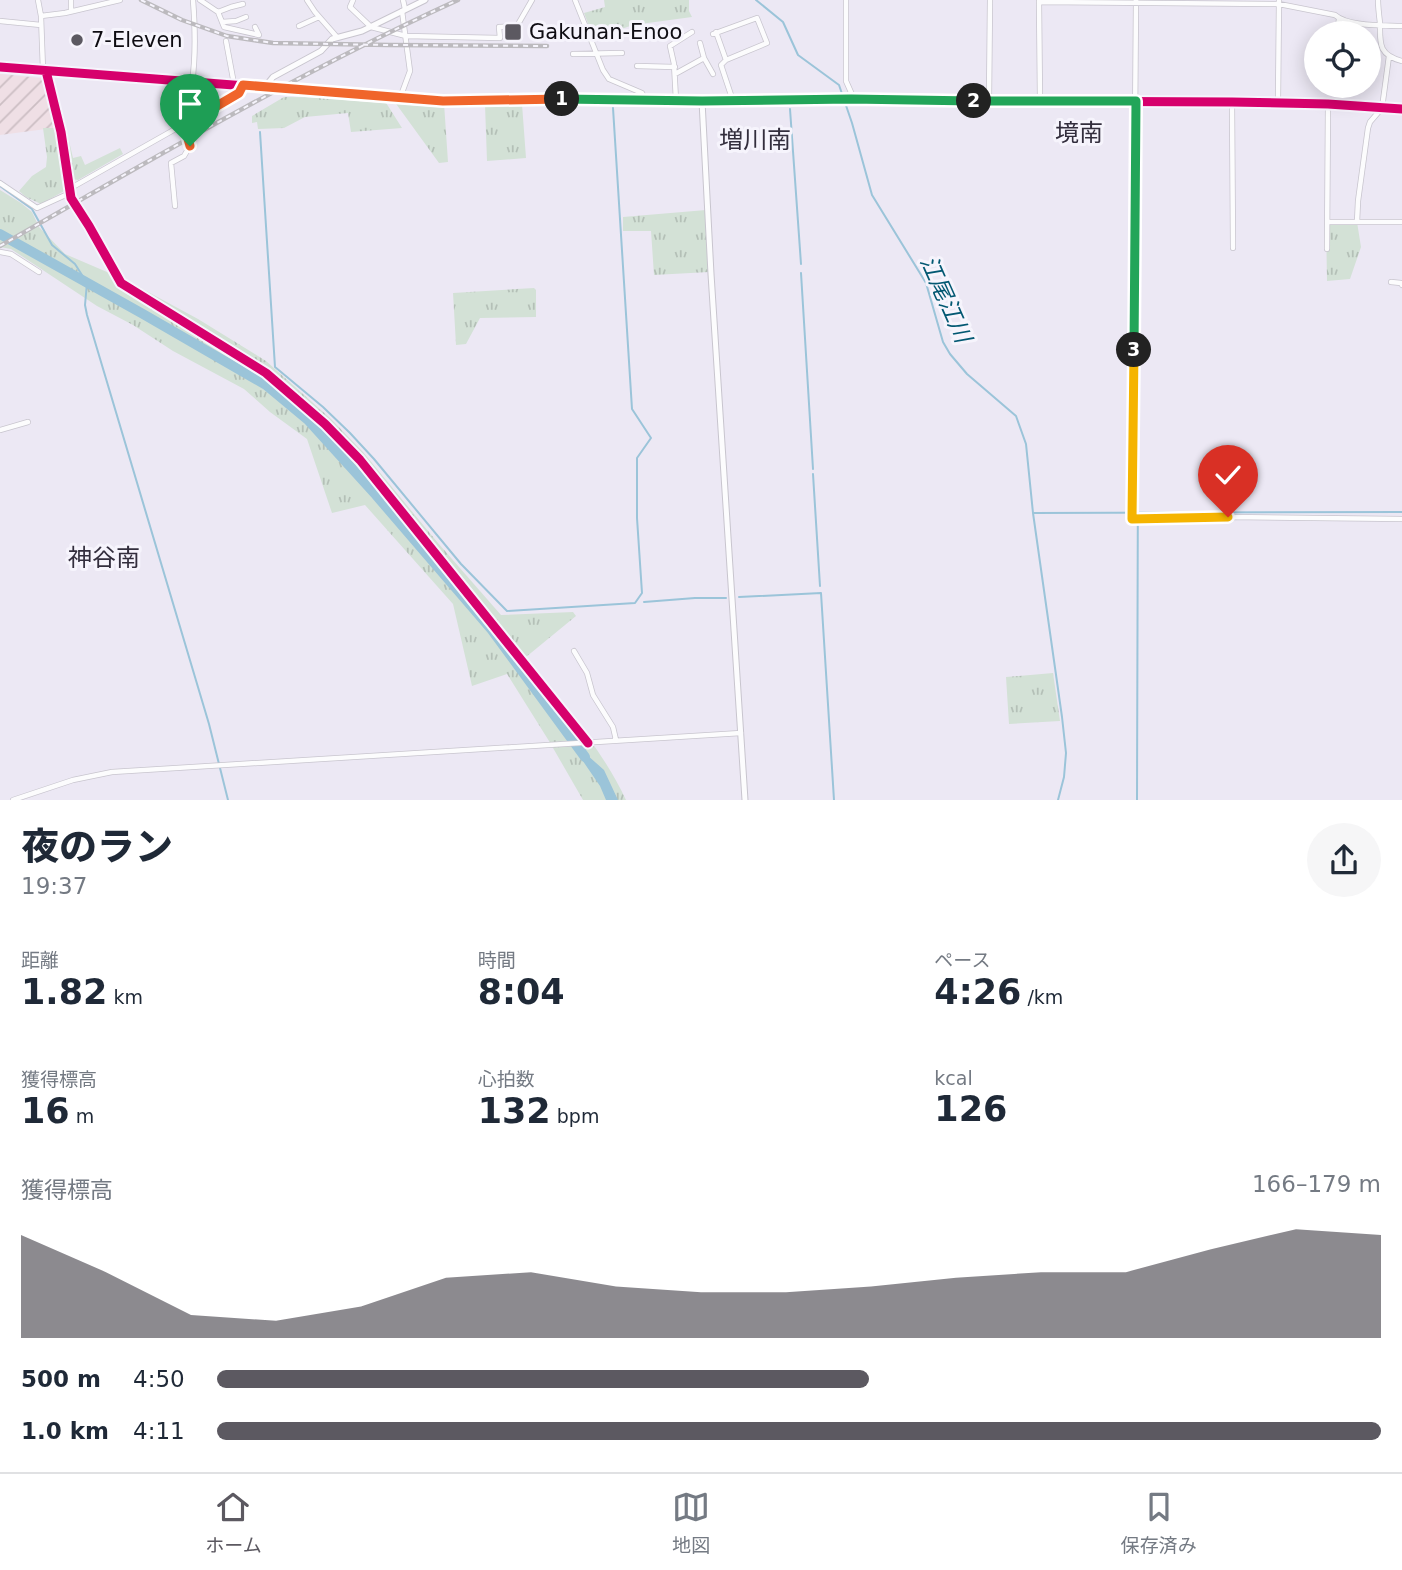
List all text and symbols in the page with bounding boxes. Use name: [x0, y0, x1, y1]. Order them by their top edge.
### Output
place label: Gakunan-Enoo: [529, 20, 682, 44]
map controls: [1304, 21, 1381, 98]
button: locate: [1304, 21, 1381, 98]
marker: Gakunan-Enoo: [503, 22, 523, 42]
place label: 7-Eleven: [91, 28, 183, 52]
marker: 7-Eleven: [69, 32, 85, 48]
pin: [160, 74, 220, 146]
pin: 1: [544, 82, 580, 116]
pin: 2: [956, 84, 992, 119]
icon: arrive: [171, 85, 209, 123]
text: 1: [555, 87, 568, 109]
text: 2: [967, 89, 980, 111]
district label: 境南: [1055, 119, 1103, 147]
district label: 増川南: [719, 126, 791, 154]
water label: 江尾江川: [915, 252, 978, 349]
pin: 3: [1116, 332, 1152, 368]
text: 3: [1127, 338, 1140, 360]
pin: [1198, 445, 1258, 517]
icon: check: [1209, 456, 1247, 494]
district label: 神谷南: [68, 544, 140, 572]
button: share: [1307, 823, 1381, 897]
text: 夜のラン: [21, 825, 173, 869]
text: 19:37: [21, 873, 87, 899]
text: 距離: [21, 949, 59, 971]
text: 時間: [478, 949, 516, 971]
text: ペース: [934, 949, 990, 971]
text: 1.82: [21, 972, 107, 1012]
text: 8:04: [478, 972, 565, 1012]
text: 4:26: [934, 972, 1021, 1012]
text: km: [107, 986, 143, 1008]
text: /km: [1021, 986, 1063, 1008]
text: kcal: [934, 1067, 973, 1089]
text: 獲得標高: [21, 1068, 97, 1090]
text: 心拍数: [478, 1068, 535, 1090]
text: 126: [934, 1089, 1007, 1129]
text: 16: [21, 1091, 70, 1131]
text: 132: [478, 1091, 551, 1131]
text: m: [70, 1105, 94, 1127]
text: bpm: [551, 1105, 599, 1127]
text: 166–179 m: [1252, 1171, 1381, 1197]
text: 獲得標高: [21, 1177, 113, 1203]
text: 500 m: [21, 1366, 101, 1392]
text: 4:50: [133, 1366, 185, 1392]
text: 1.0 km: [21, 1418, 109, 1444]
text: 4:11: [133, 1418, 185, 1444]
tab: ホーム: [205, 1488, 262, 1557]
tab: 地図: [672, 1488, 710, 1557]
tab: 保存済み: [1121, 1488, 1197, 1557]

